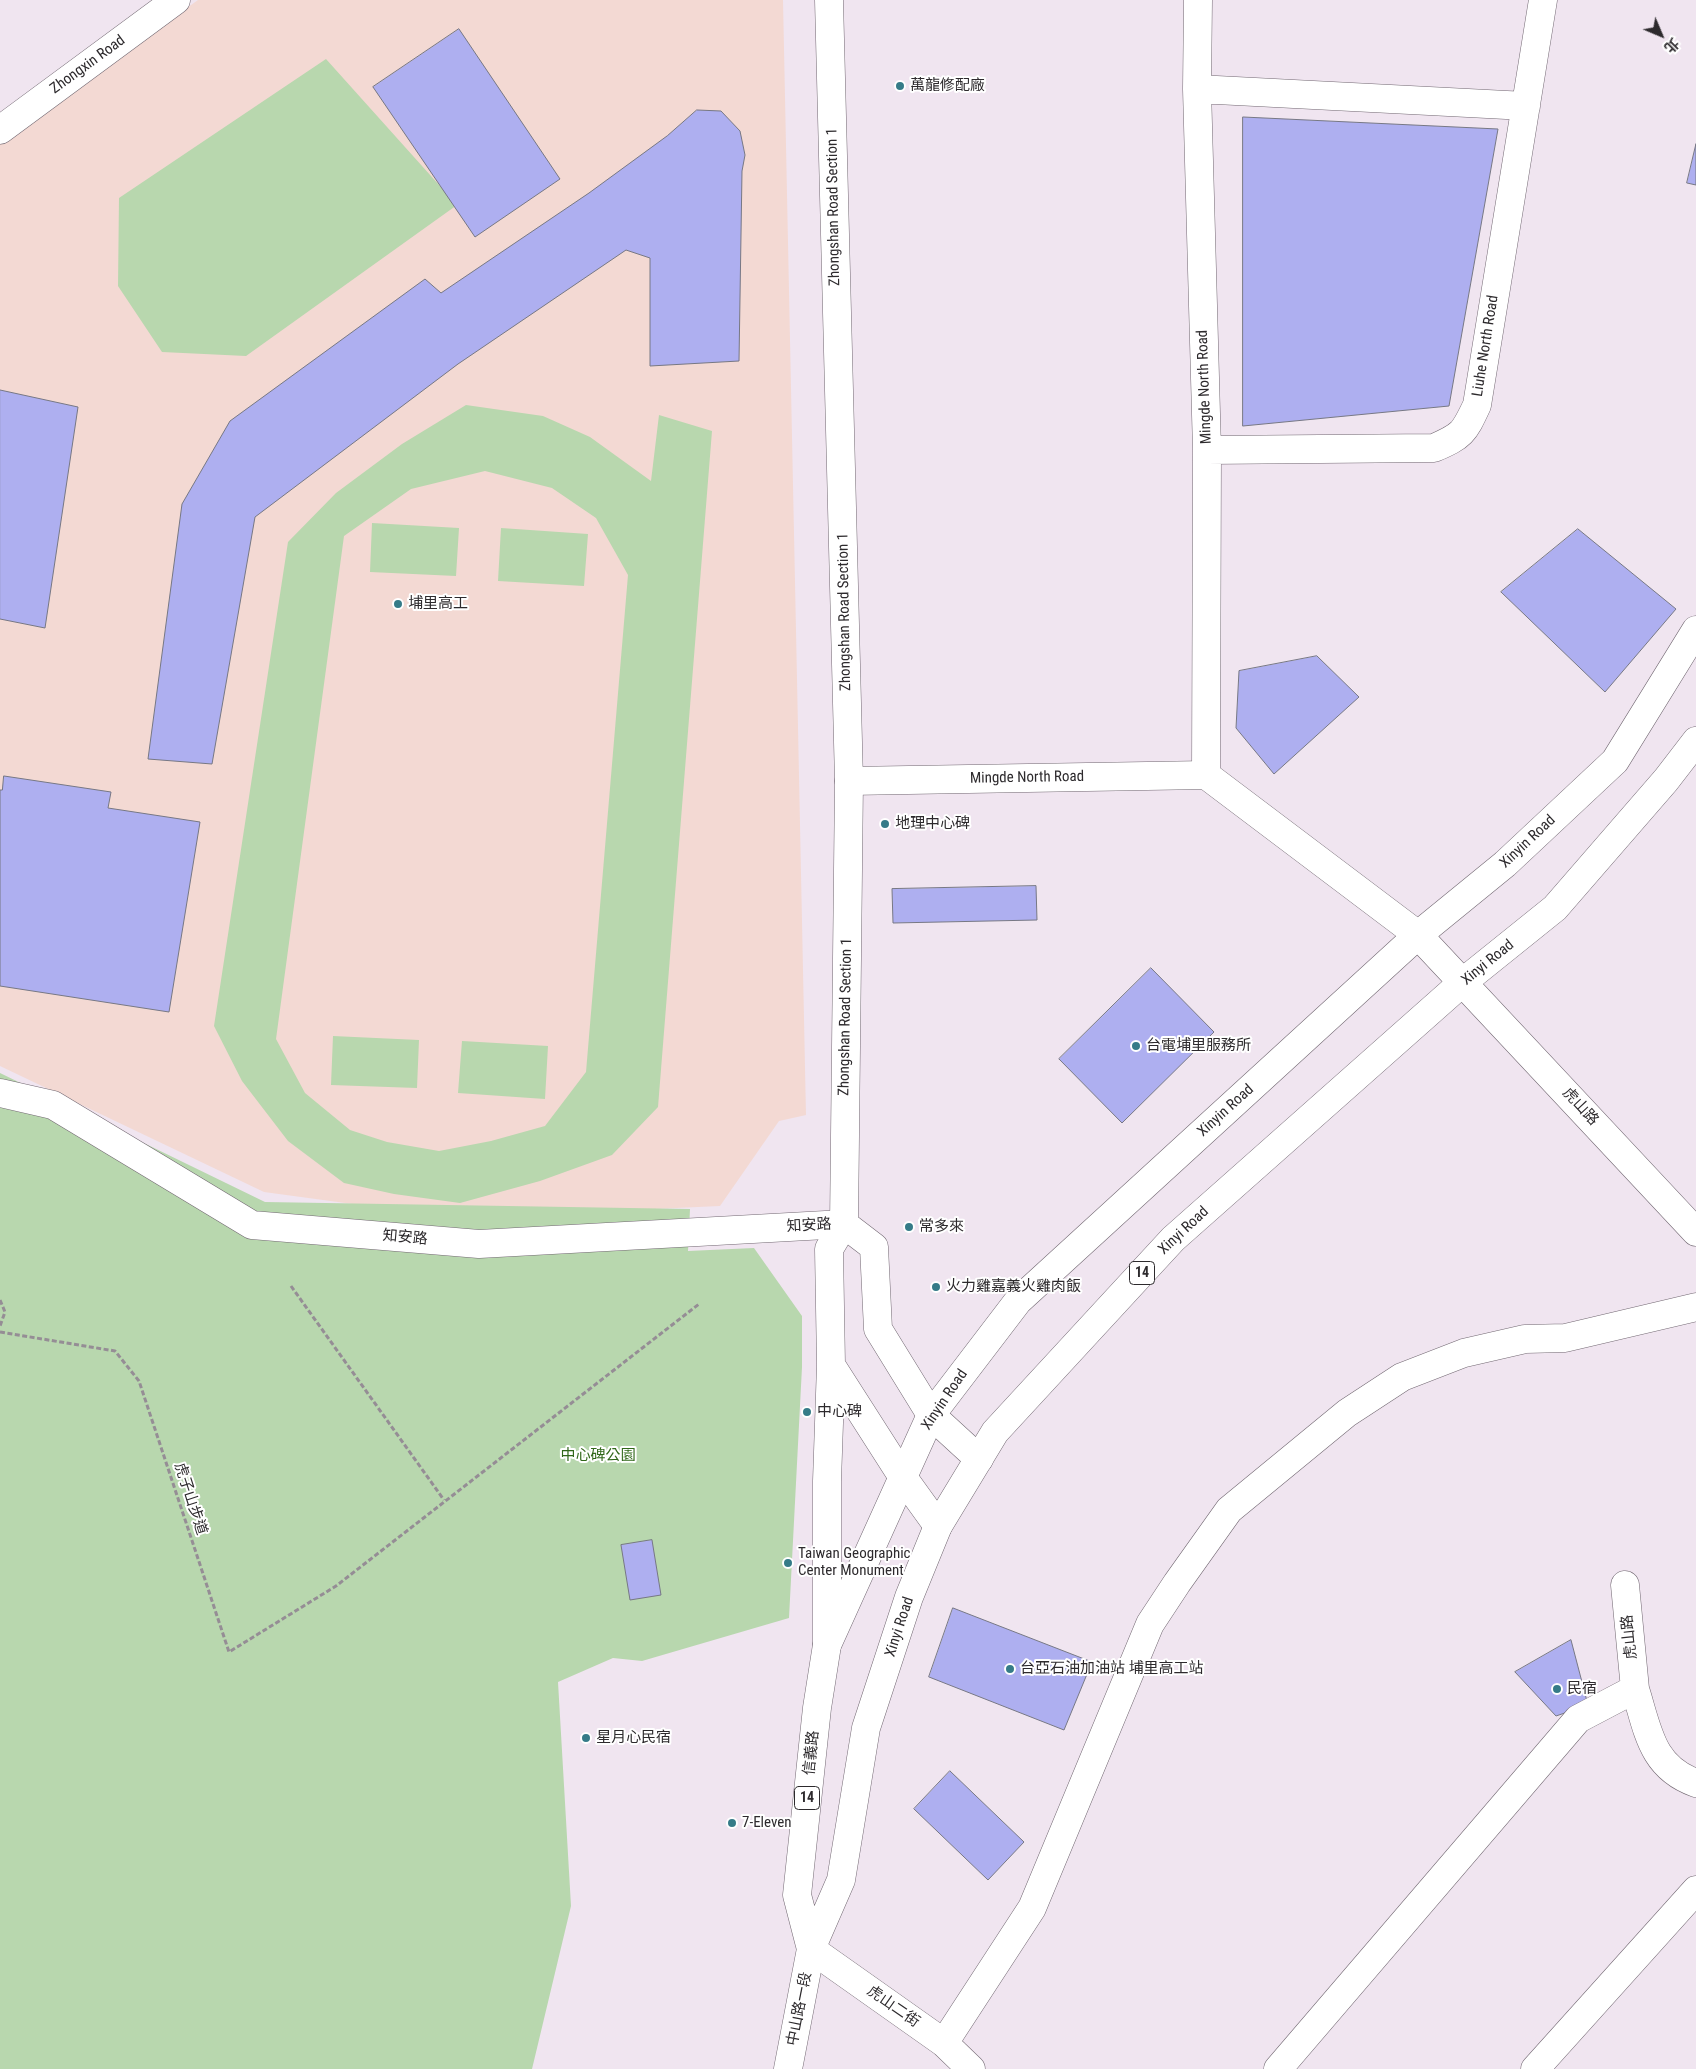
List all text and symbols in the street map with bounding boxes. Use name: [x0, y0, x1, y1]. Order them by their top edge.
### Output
north arrow: [1636, 10, 1686, 60]
street label: Zhongxin Road: [47, 32, 129, 98]
text: 北: [1661, 35, 1682, 56]
place label: 萬龍修配廠: [910, 77, 985, 95]
marker: 萬龍修配廠: [894, 80, 906, 92]
street label: Zhongshan Road Section 1: [824, 128, 844, 286]
street label: Liuhe North Road: [1469, 294, 1503, 398]
street label: Mingde North Road: [1194, 330, 1216, 444]
street label: Zhongshan Road Section 1: [835, 533, 855, 691]
place label: 埔里高工: [408, 595, 468, 613]
marker: 埔里高工: [392, 598, 404, 610]
street label: Mingde North Road: [970, 768, 1084, 788]
street label: Xinyin Road: [1496, 812, 1560, 872]
place label: 地理中心碑: [895, 815, 970, 833]
marker: 地理中心碑: [879, 818, 891, 830]
street label: Xinyi Road: [1458, 936, 1518, 990]
street label: Zhongshan Road Section 1: [836, 938, 856, 1096]
place label: 台電埔里服務所: [1146, 1037, 1251, 1055]
marker: 台電埔里服務所: [1130, 1040, 1142, 1052]
street label: Xinyin Road: [1194, 1081, 1258, 1141]
street label: 虎山路: [1558, 1084, 1602, 1130]
street label: Xinyi Road: [1155, 1203, 1213, 1259]
street label: 知安路: [786, 1216, 832, 1236]
place label: 常多來: [919, 1218, 964, 1236]
marker: 常多來: [903, 1221, 915, 1233]
street label: 知安路: [382, 1227, 428, 1249]
road number: 14: [1130, 1262, 1154, 1284]
place label: 火力雞嘉義火雞肉飯: [946, 1278, 1081, 1296]
marker: 火力雞嘉義火雞肉飯: [930, 1281, 942, 1293]
street label: Xinyin Road: [918, 1366, 972, 1434]
place label: 中心碑: [817, 1403, 862, 1421]
marker: 中心碑: [801, 1406, 813, 1418]
park label: 中心碑公園: [561, 1447, 635, 1465]
street label: 虎子山步道: [170, 1461, 210, 1537]
place label: Taiwan Geographic Center Monument: [798, 1545, 911, 1580]
marker: Taiwan Geographic Center Monument: [782, 1557, 794, 1569]
street label: Xinyi Road: [882, 1595, 918, 1659]
street label: 虎山路: [1619, 1614, 1641, 1660]
place label: 台亞石油加油站 埔里高工站: [1020, 1660, 1203, 1678]
marker: 台亞石油加油站 埔里高工站: [1004, 1663, 1016, 1675]
place label: 民宿: [1567, 1680, 1597, 1698]
marker: 民宿: [1551, 1683, 1563, 1695]
place label: 星月心民宿: [596, 1729, 671, 1747]
street label: 信義路: [801, 1730, 823, 1776]
marker: 星月心民宿: [580, 1732, 592, 1744]
road number: 14: [794, 1786, 820, 1810]
place label: 7-Eleven: [742, 1814, 792, 1832]
marker: 7-Eleven: [726, 1817, 738, 1829]
street label: 中山路一段: [784, 1970, 816, 2048]
street label: 虎山二街: [863, 1982, 923, 2032]

